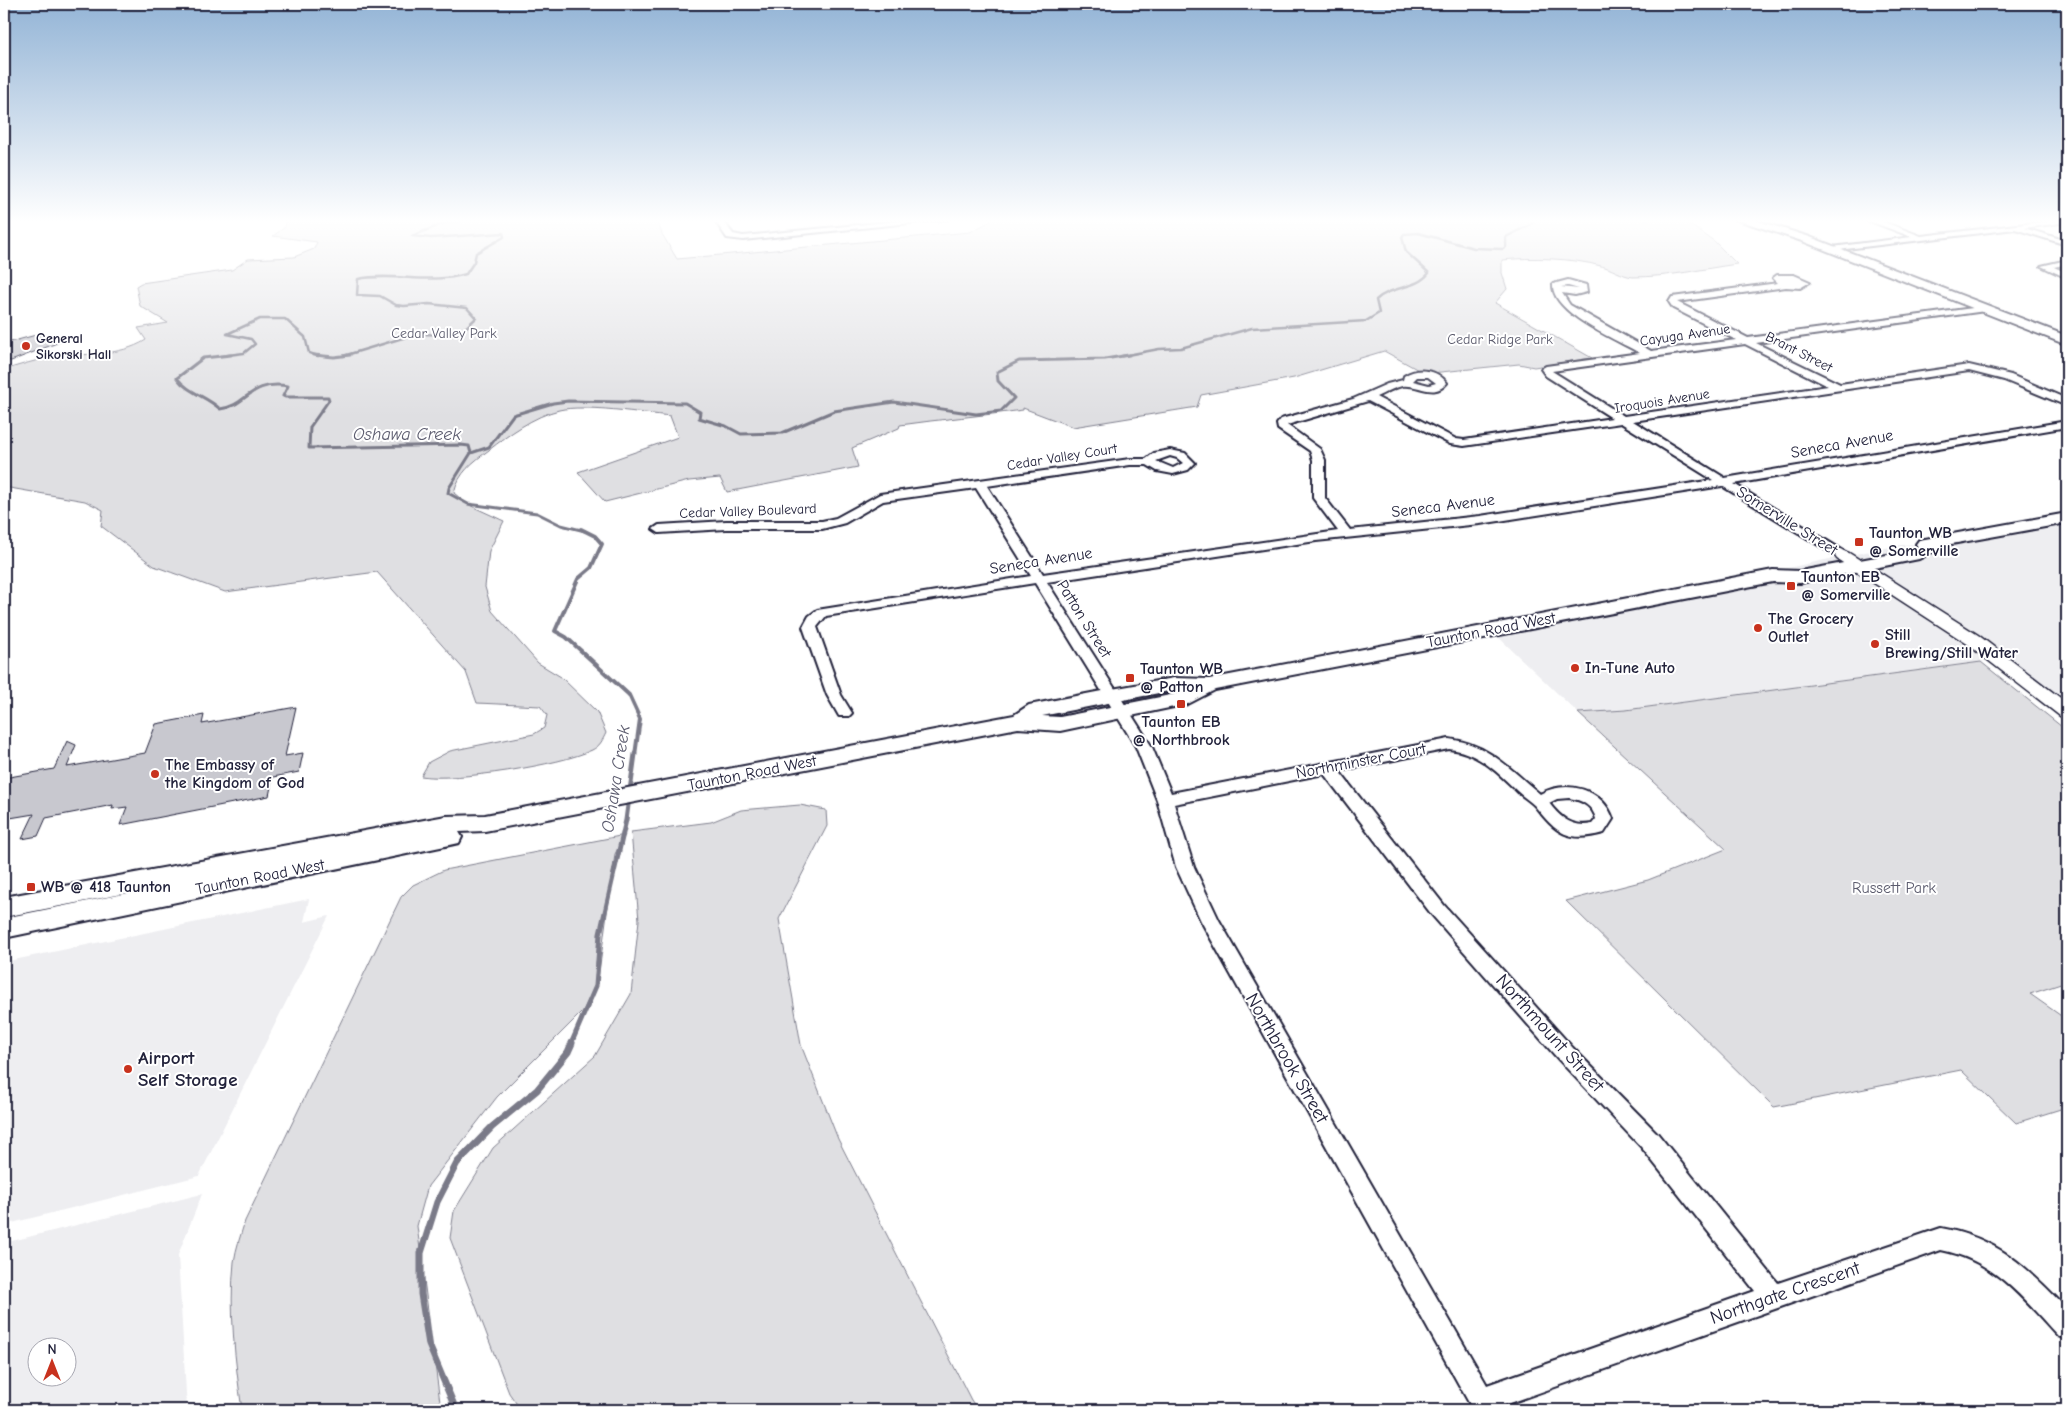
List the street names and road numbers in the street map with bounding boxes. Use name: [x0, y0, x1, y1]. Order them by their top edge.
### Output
street label: Cayuga Avenue: [1639, 320, 1731, 350]
street label: Brant Street: [1763, 328, 1836, 377]
street label: Iroquois Avenue: [1613, 385, 1711, 417]
street label: Seneca Avenue: [1789, 426, 1895, 462]
street label: Cedar Valley Court: [1006, 440, 1119, 474]
street label: Somerville Street: [1733, 483, 1841, 559]
street label: Seneca Avenue: [1390, 491, 1496, 521]
street label: Cedar Valley Boulevard: [679, 500, 817, 522]
street label: Seneca Avenue: [988, 544, 1094, 578]
street label: Patton Street: [1053, 577, 1115, 661]
street label: Taunton Road West: [1425, 609, 1557, 651]
street label: Northminster Court: [1294, 739, 1428, 782]
street label: Taunton Road West: [686, 752, 818, 794]
street label: Taunton Road West: [194, 856, 326, 898]
street label: Northmount Street: [1491, 970, 1609, 1097]
street label: Northbrook Street: [1241, 989, 1333, 1127]
street label: Northgate Crescent: [1707, 1257, 1863, 1329]

